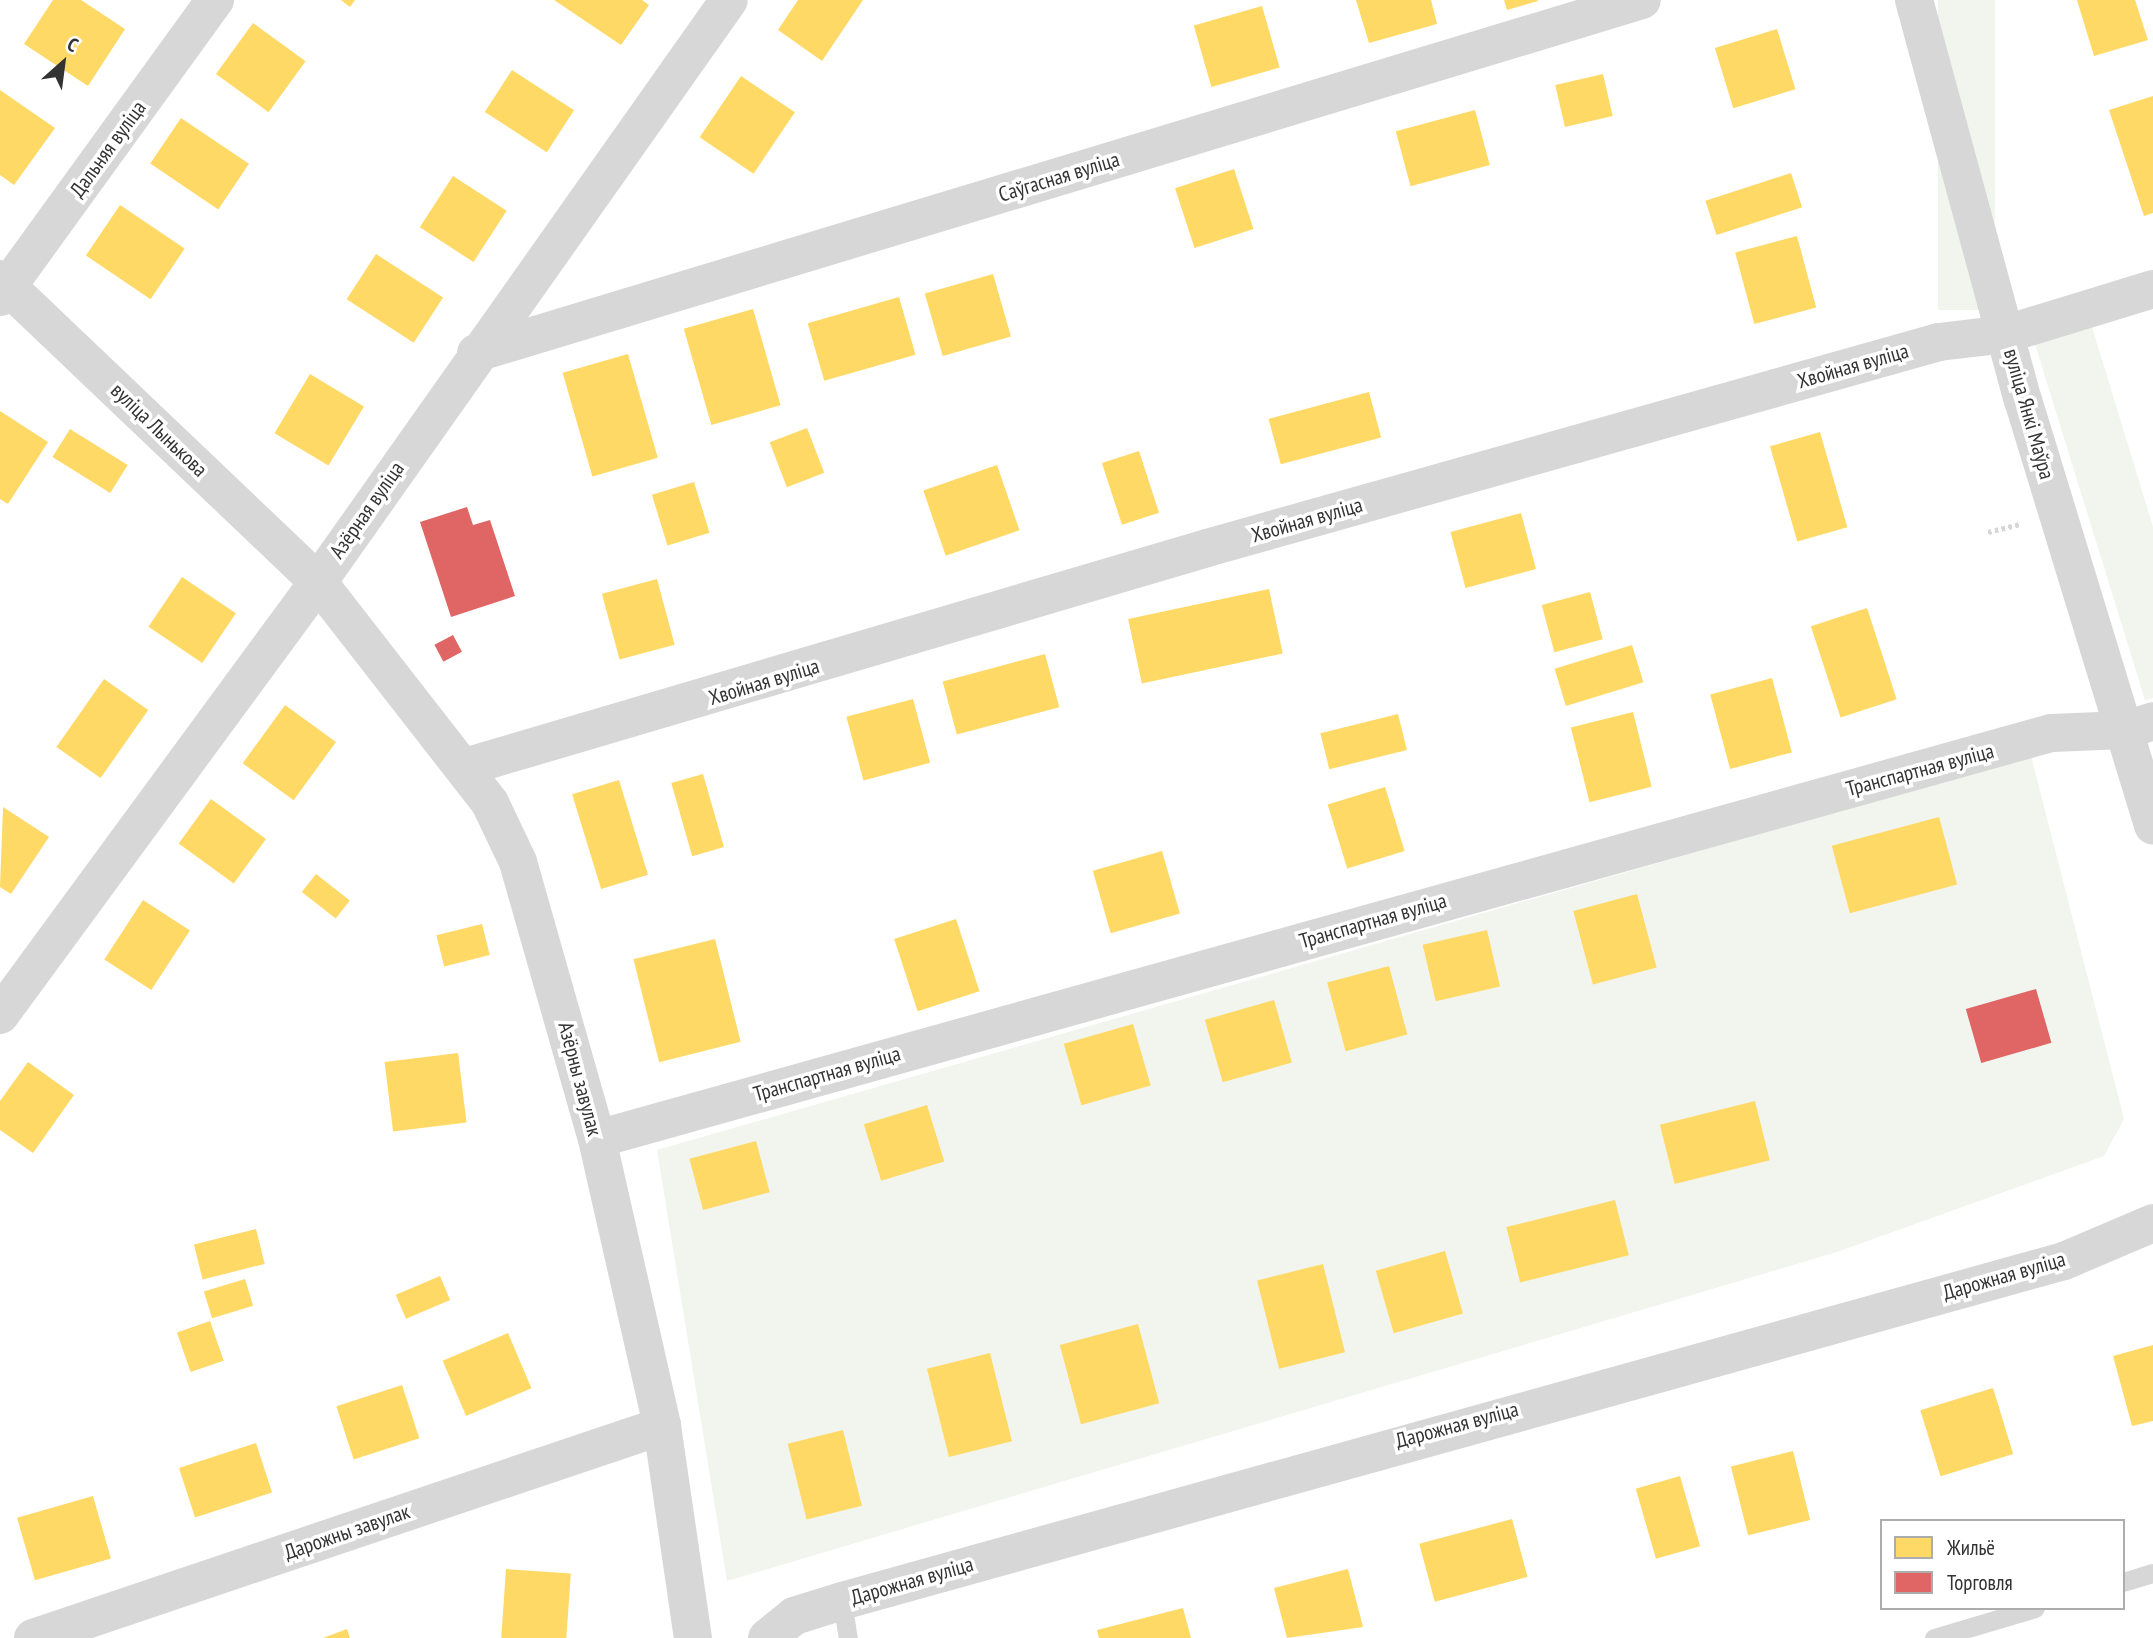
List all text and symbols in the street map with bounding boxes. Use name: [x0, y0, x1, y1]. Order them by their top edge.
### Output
north arrow: [28, 28, 98, 98]
text: С: [63, 32, 82, 57]
street label: Дальняя вуліца: [65, 96, 151, 202]
street label: Саўгасная вуліца: [996, 147, 1122, 207]
street label: Хвойная вуліца: [1795, 338, 1911, 394]
street label: вуліца Янкі Маўра: [1998, 346, 2060, 482]
street label: вуліца Лынькова: [106, 378, 212, 482]
street label: Азёрная вуліца: [325, 457, 409, 563]
street label: Хвойная вуліца: [1249, 492, 1365, 548]
street label: Хвойная вуліца: [706, 653, 822, 711]
street label: Транспартная вуліца: [1844, 738, 1996, 802]
street label: Транспартная вуліца: [1297, 888, 1449, 954]
street label: Азёрны завулак: [553, 1019, 607, 1139]
street label: Транспартная вуліца: [751, 1041, 903, 1107]
street label: Дарожная вуліца: [1940, 1247, 2068, 1305]
street label: Дарожная вуліца: [1393, 1397, 1521, 1453]
street label: Дарожны завулак: [281, 1499, 413, 1565]
legend: [1880, 1519, 2125, 1610]
text: Жильё: [1947, 1534, 1995, 1561]
street label: Дарожная вуліца: [848, 1552, 976, 1610]
text: Торговля: [1947, 1569, 2013, 1596]

